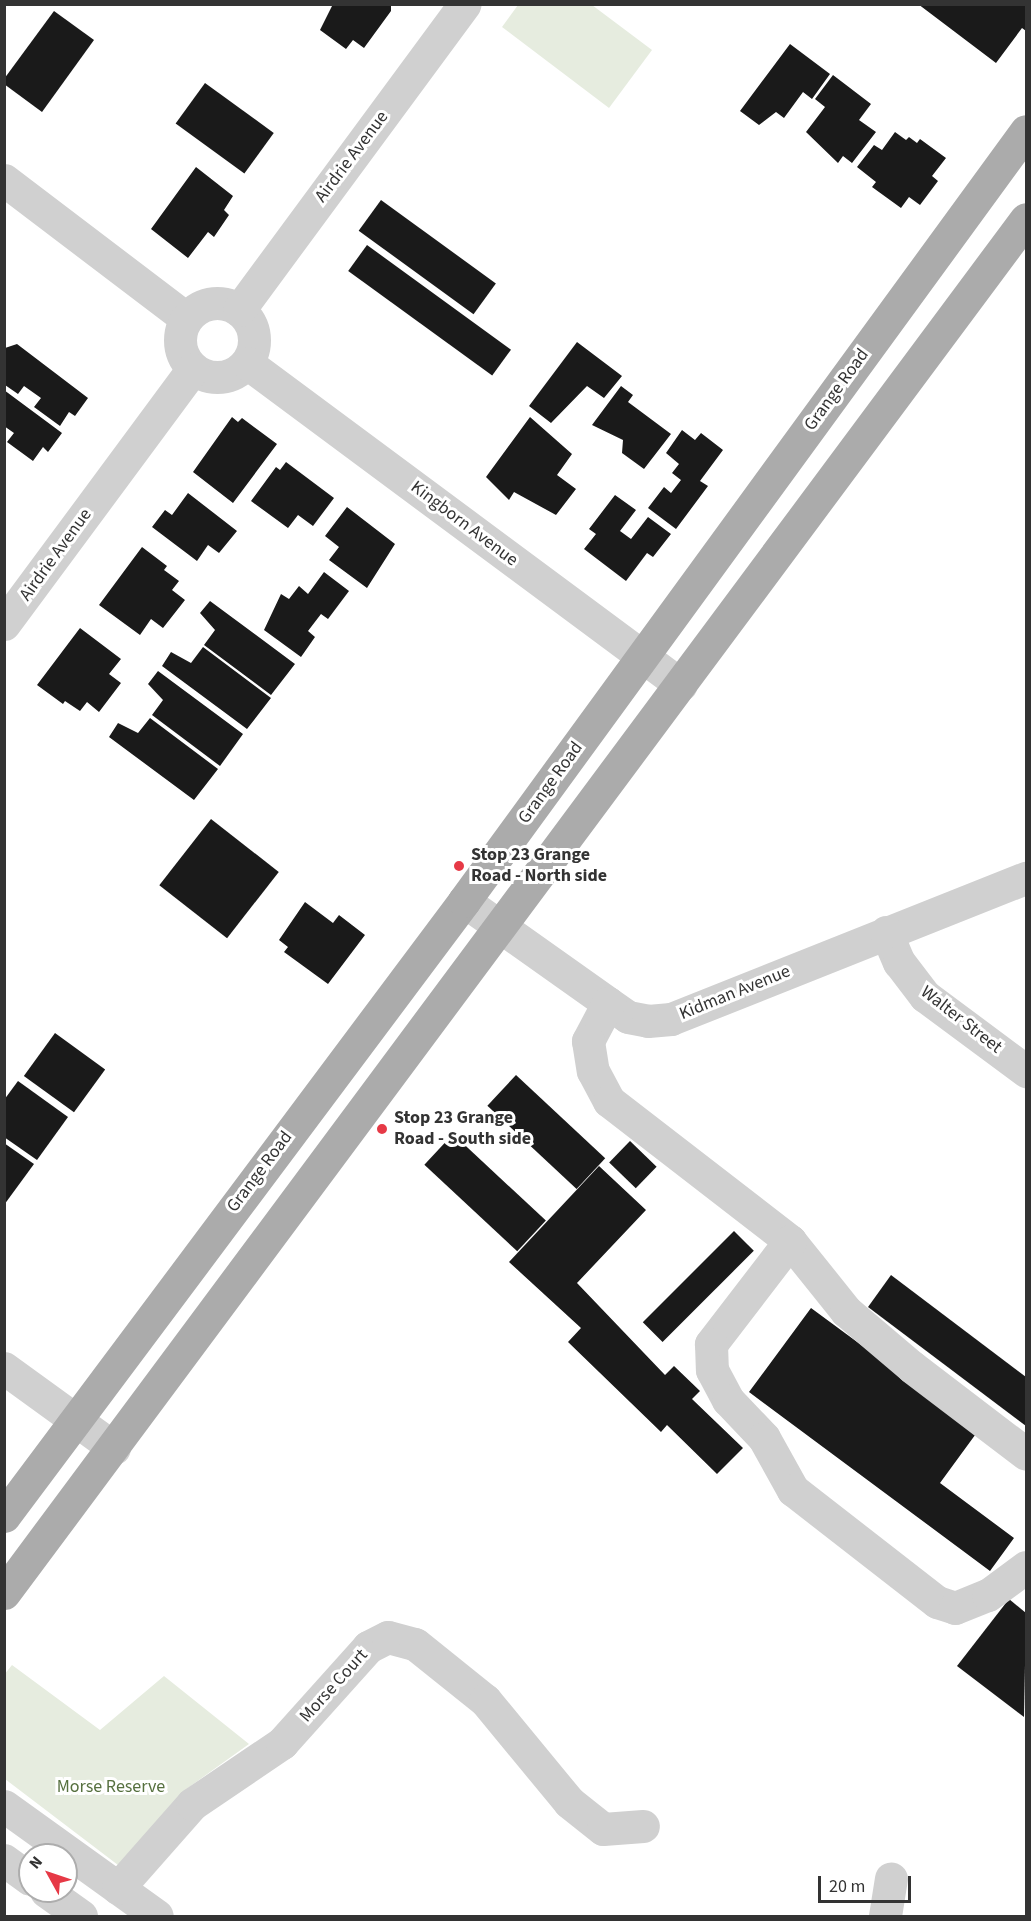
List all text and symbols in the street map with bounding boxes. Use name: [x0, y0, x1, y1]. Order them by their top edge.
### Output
street label: Airdrie Avenue: [311, 107, 393, 207]
street label: Grange Road: [800, 345, 874, 435]
street label: Kingborn Avenue: [406, 477, 522, 571]
street label: Airdrie Avenue: [15, 505, 97, 605]
street label: Grange Road: [514, 738, 588, 828]
place label: Stop 23 Grange Road - North side: [471, 845, 607, 888]
marker: Stop 23 Grange Road - North side: [452, 859, 466, 873]
street label: Kidman Avenue: [676, 961, 794, 1025]
street label: Walter Street: [916, 982, 1006, 1058]
place label: Stop 23 Grange Road - South side: [394, 1108, 531, 1150]
marker: Stop 23 Grange Road - South side: [375, 1122, 389, 1136]
street label: Grange Road: [223, 1127, 297, 1217]
street label: Morse Court: [295, 1645, 373, 1727]
park label: Morse Reserve: [57, 1776, 165, 1798]
north arrow: [18, 1843, 78, 1903]
text: N: [24, 1852, 48, 1874]
scale bar: [821, 1864, 914, 1902]
text: 20 m: [829, 1874, 865, 1899]

